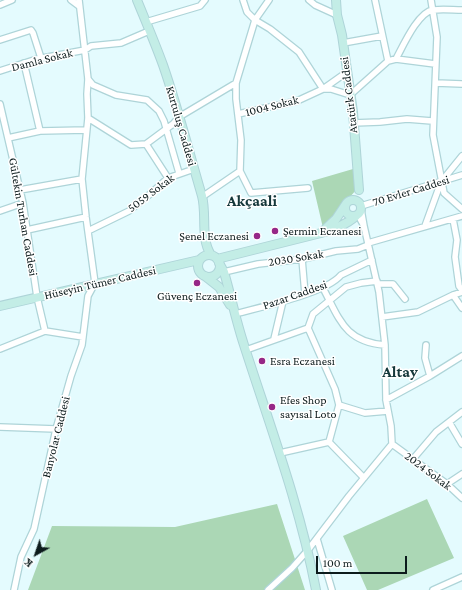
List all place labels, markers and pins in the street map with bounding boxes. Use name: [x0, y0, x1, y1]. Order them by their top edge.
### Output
place label: Şermin Eczanesi: [283, 224, 361, 238]
marker: Şermin Eczanesi: [270, 226, 280, 236]
place label: Şenel Eczanesi: [179, 229, 249, 243]
marker: Şenel Eczanesi: [252, 231, 262, 241]
marker: Güvenç Eczanesi: [192, 278, 202, 288]
place label: Güvenç Eczanesi: [157, 289, 237, 303]
place label: Esra Eczanesi: [270, 354, 335, 368]
marker: Esra Eczanesi: [257, 356, 267, 366]
place label: Efes Shop sayısal Loto: [280, 393, 336, 421]
marker: Efes Shop sayısal Loto: [267, 402, 277, 412]

